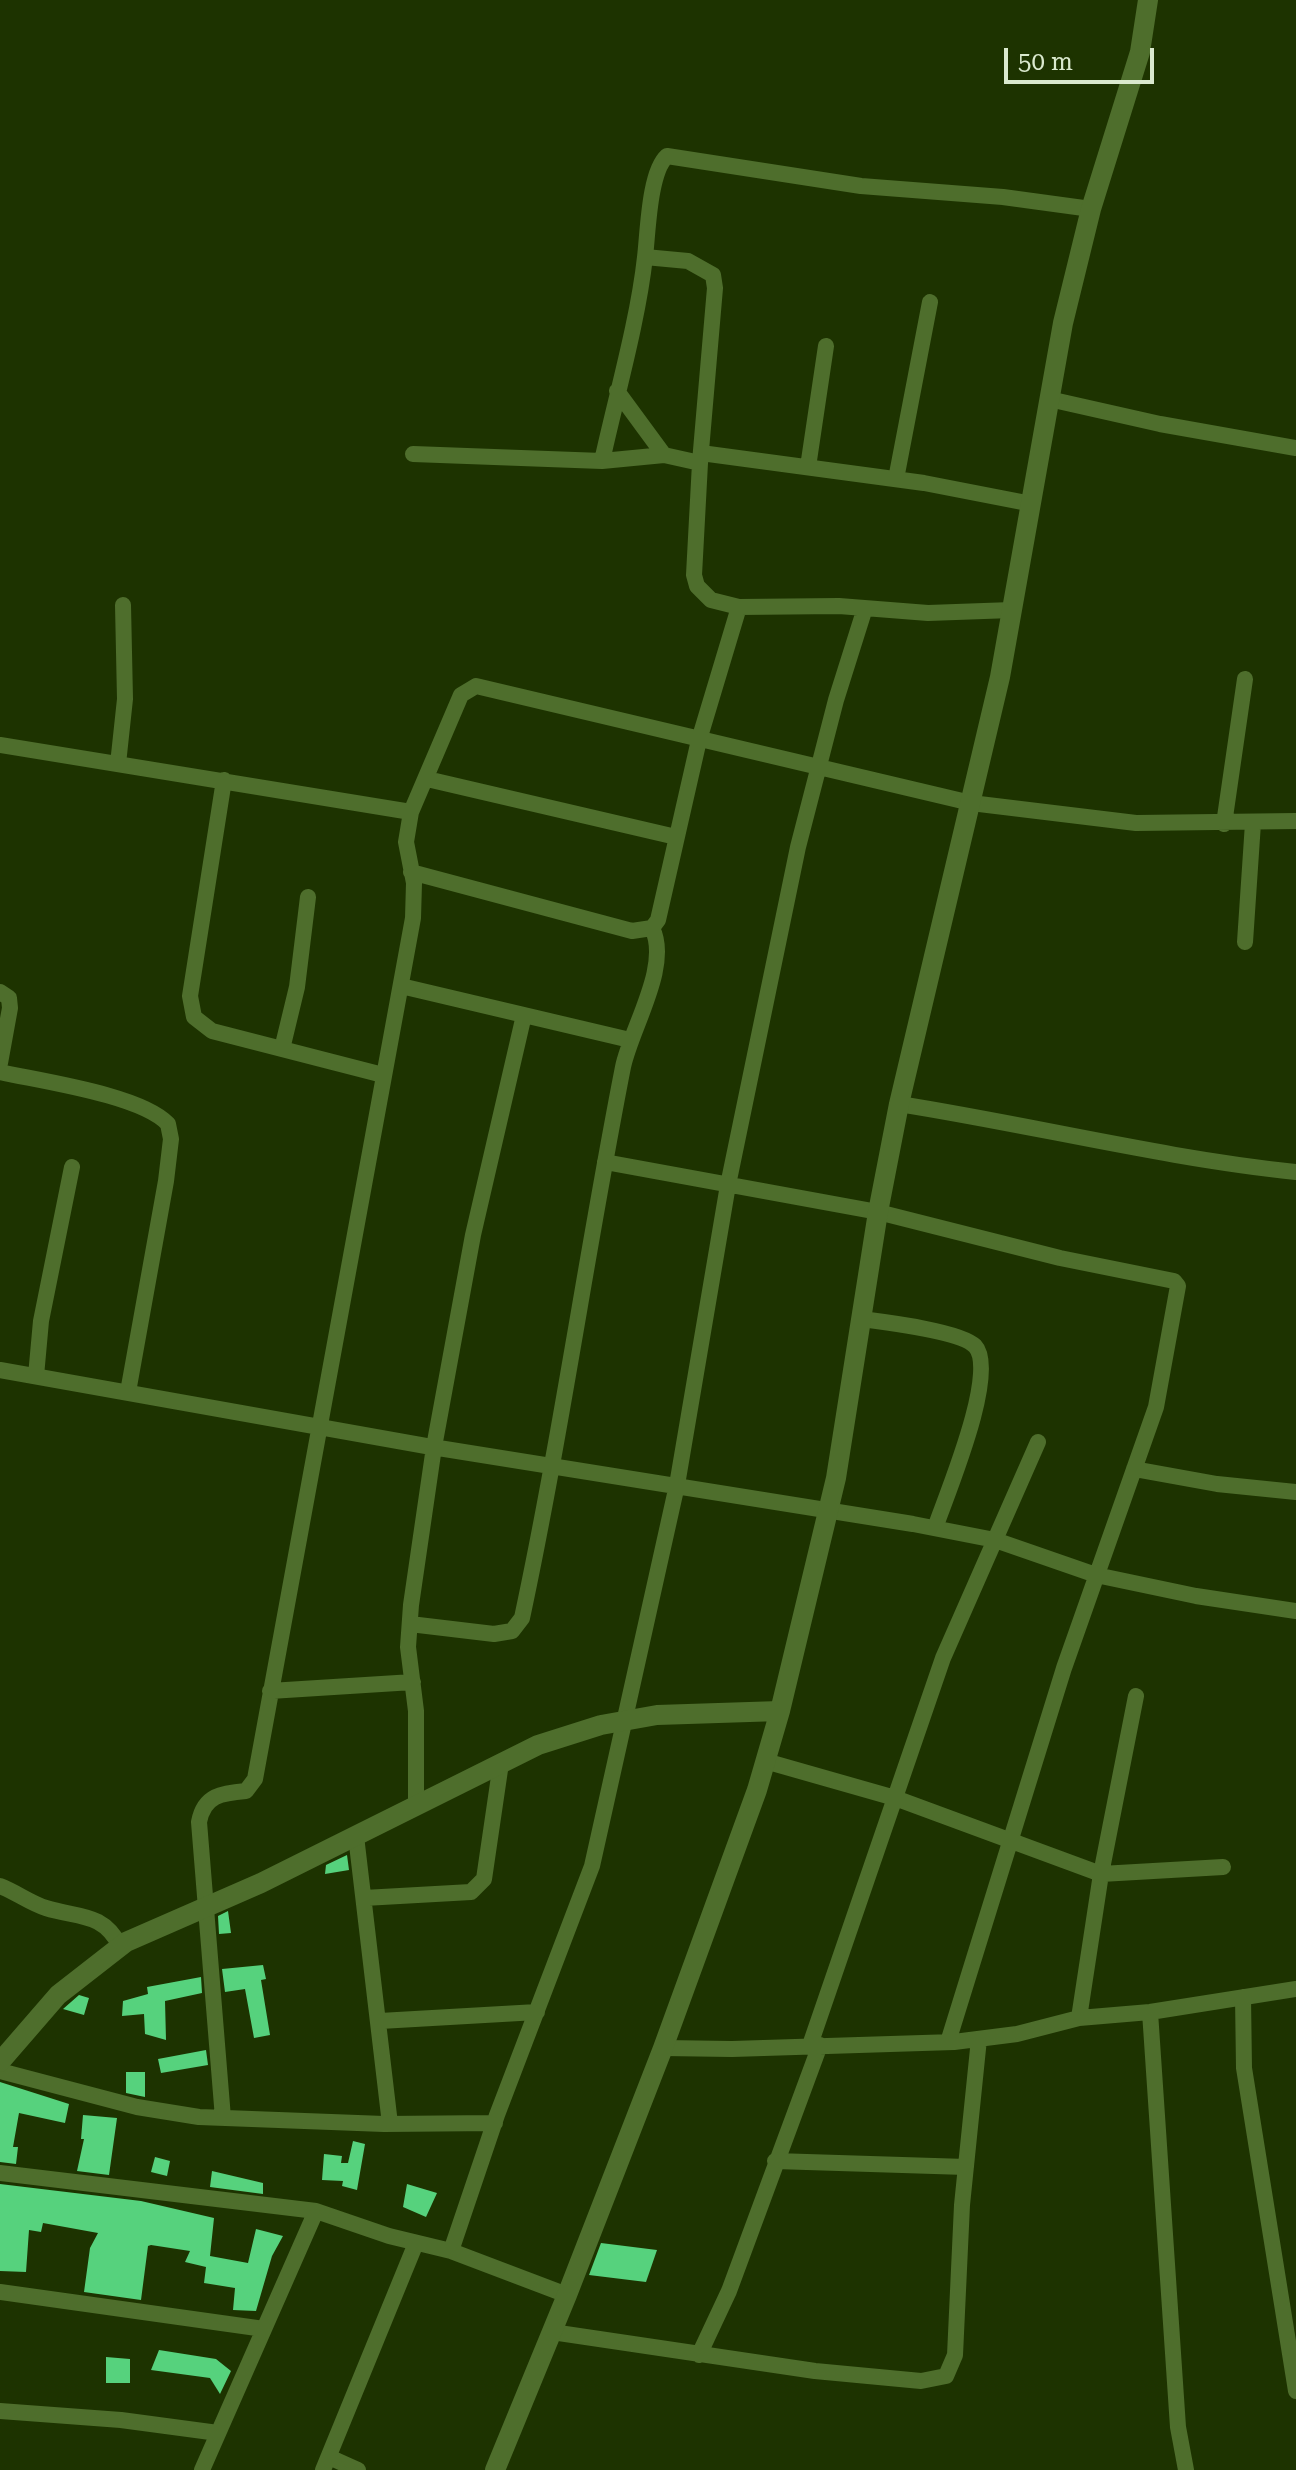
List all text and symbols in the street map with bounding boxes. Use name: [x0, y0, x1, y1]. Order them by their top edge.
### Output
scale bar: [1008, 32, 1158, 82]
text: 50 m: [1018, 48, 1073, 76]

